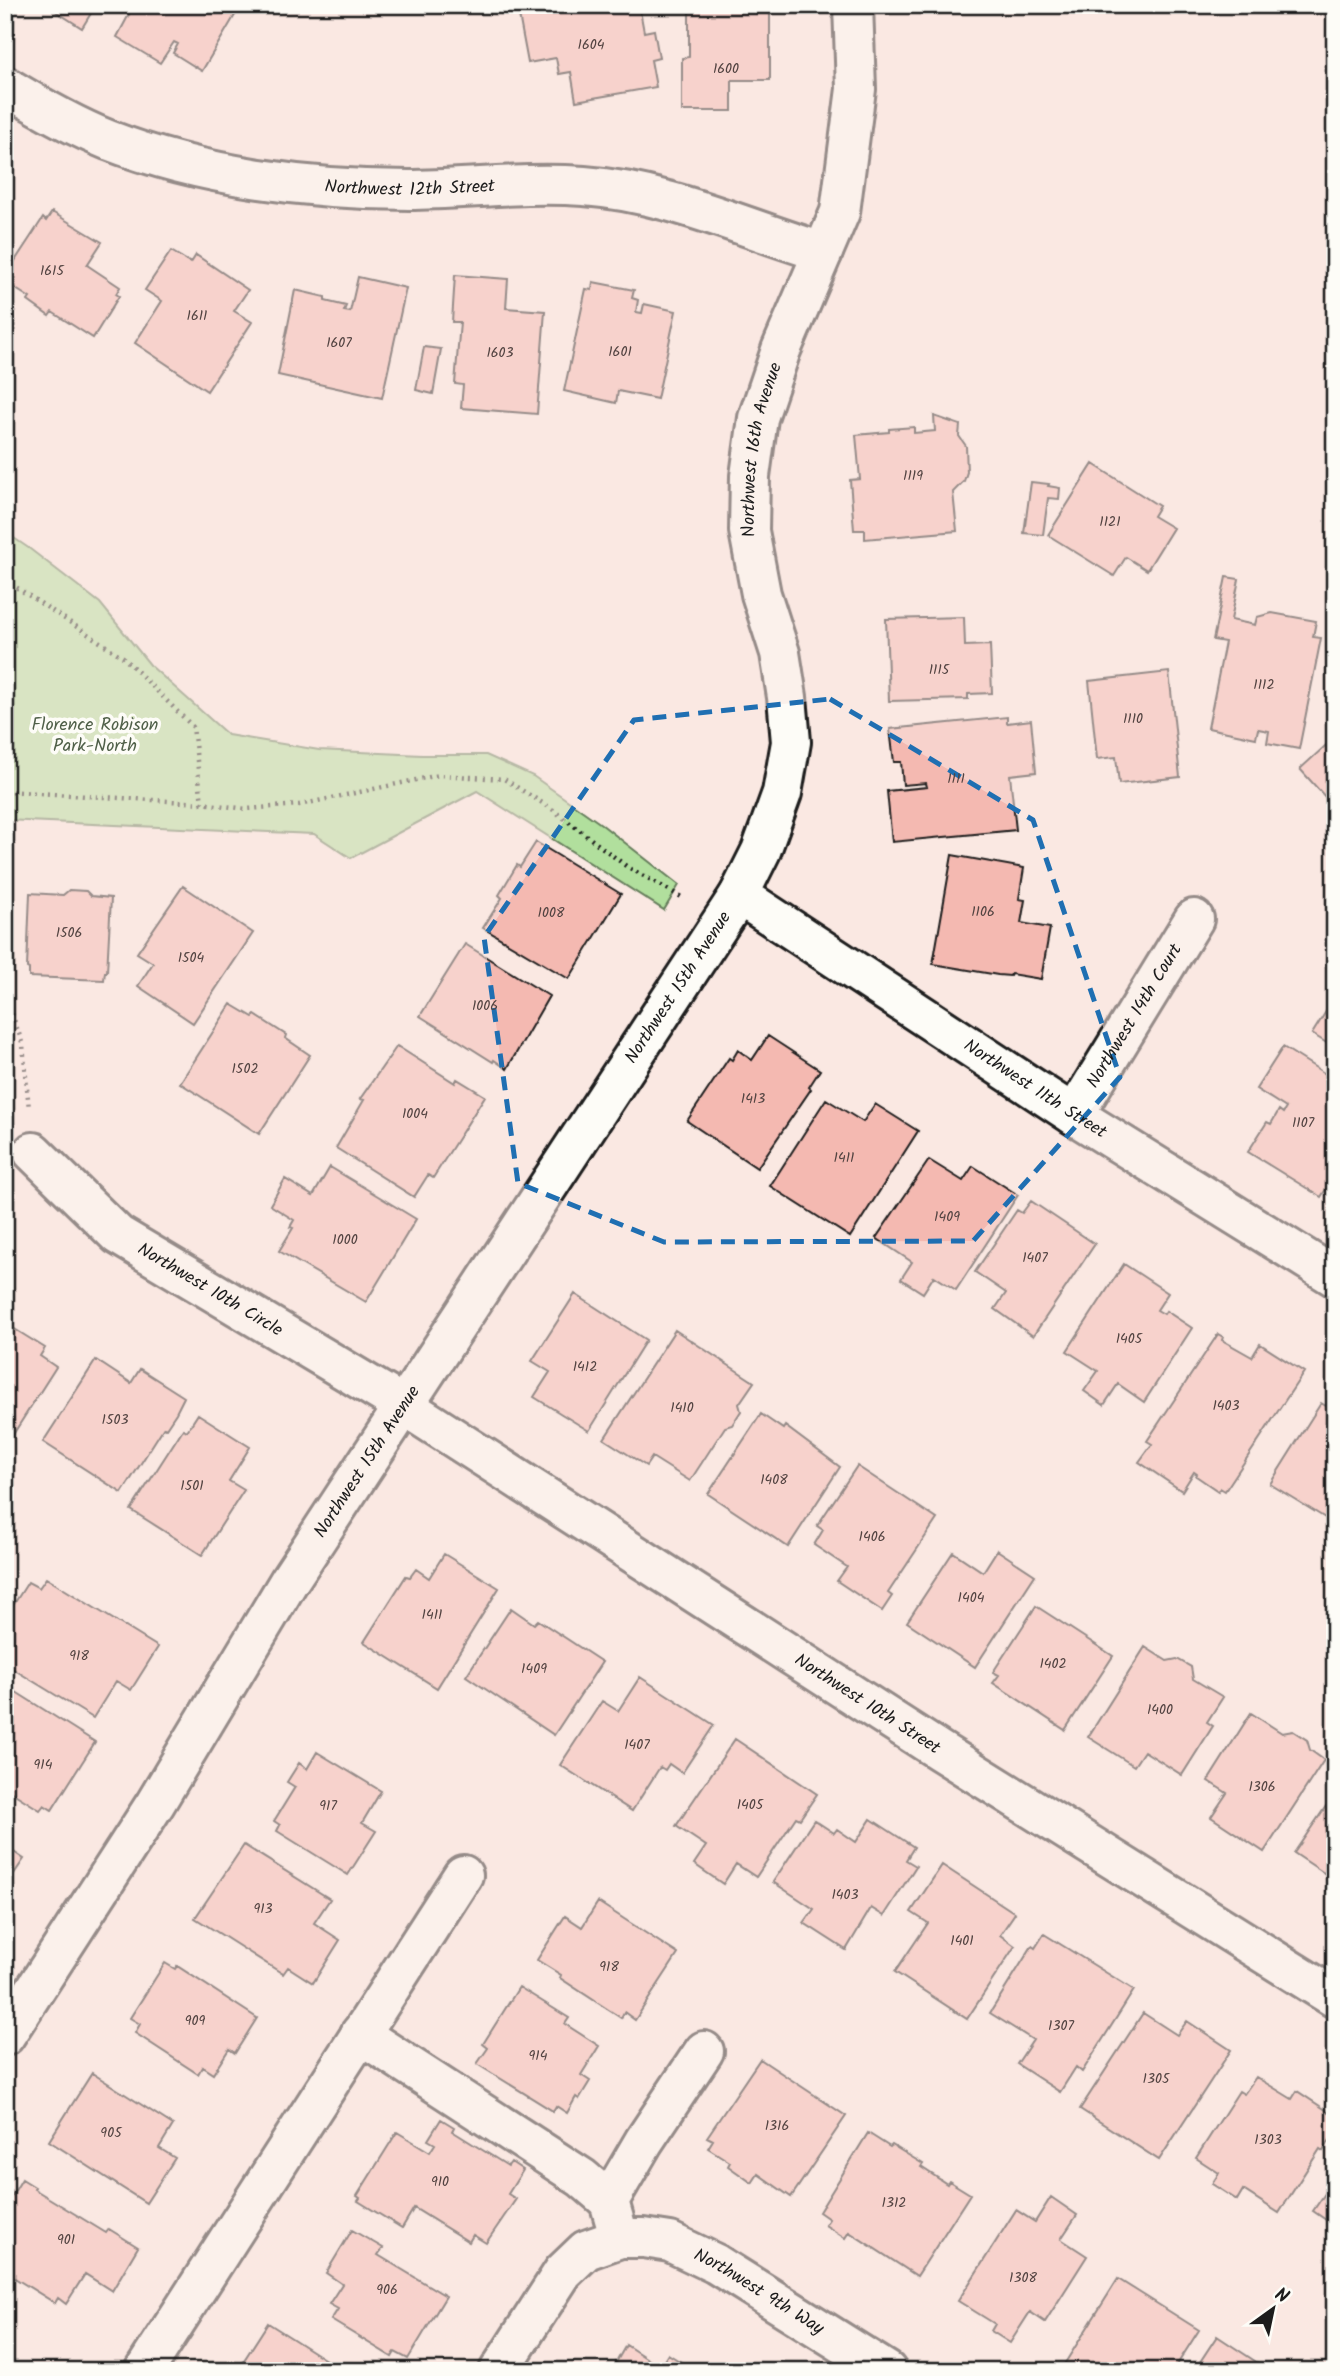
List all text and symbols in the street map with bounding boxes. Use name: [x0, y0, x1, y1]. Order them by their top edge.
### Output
house number: 1604: [578, 34, 605, 56]
house number: 1600: [713, 58, 739, 80]
street label: Northwest 12th Street: [323, 172, 497, 205]
house number: 1615: [40, 260, 66, 282]
house number: 1611: [187, 305, 207, 327]
house number: 1607: [326, 332, 352, 354]
house number: 1601: [608, 341, 632, 363]
house number: 1603: [486, 342, 514, 364]
street label: Northwest 16th Avenue: [734, 359, 790, 540]
house number: 1119: [903, 465, 923, 487]
house number: 1121: [1099, 511, 1121, 533]
house number: 1115: [929, 659, 951, 681]
house number: 1112: [1253, 674, 1275, 696]
house number: 1110: [1123, 708, 1143, 730]
park label: Florence Robison Park-North: [32, 711, 158, 761]
house number: 1111: [947, 768, 965, 790]
house number: 1106: [971, 901, 995, 923]
house number: 1008: [538, 902, 565, 924]
street label: Northwest 15th Avenue: [617, 906, 739, 1070]
house number: 1506: [56, 922, 82, 944]
street label: Northwest 14th Court: [1079, 937, 1191, 1094]
house number: 1504: [178, 947, 205, 969]
house number: 1006: [472, 995, 498, 1017]
street label: Northwest 11th Street: [958, 1032, 1113, 1147]
house number: 1502: [231, 1058, 259, 1080]
house number: 1413: [741, 1088, 765, 1110]
house number: 1004: [402, 1103, 428, 1125]
house number: 1107: [1292, 1112, 1315, 1134]
house number: 1411: [834, 1147, 854, 1169]
house number: 1409: [934, 1206, 960, 1228]
house number: 1000: [332, 1229, 358, 1251]
street label: Northwest 10th Circle: [132, 1235, 288, 1345]
house number: 1407: [1022, 1247, 1048, 1269]
house number: 1405: [1116, 1328, 1144, 1350]
house number: 1412: [573, 1356, 597, 1378]
street label: Northwest 15th Avenue: [306, 1380, 428, 1544]
house number: 1403: [1212, 1395, 1240, 1417]
house number: 1410: [670, 1397, 694, 1419]
house number: 1503: [102, 1409, 128, 1431]
house number: 1408: [760, 1469, 788, 1491]
house number: 1501: [180, 1475, 204, 1497]
house number: 1406: [859, 1526, 885, 1548]
house number: 1404: [958, 1587, 985, 1609]
house number: 1411: [422, 1604, 442, 1626]
house number: 918: [69, 1645, 89, 1667]
street label: Northwest 10th Street: [788, 1646, 947, 1763]
house number: 1402: [1039, 1653, 1067, 1675]
house number: 1409: [521, 1658, 547, 1680]
house number: 1400: [1147, 1699, 1173, 1721]
house number: 1407: [624, 1734, 650, 1756]
house number: 914: [34, 1754, 53, 1776]
house number: 1306: [1248, 1776, 1276, 1798]
house number: 1405: [737, 1794, 765, 1816]
house number: 917: [319, 1795, 337, 1817]
house number: 1403: [831, 1884, 859, 1906]
house number: 913: [253, 1898, 273, 1920]
house number: 1401: [950, 1930, 974, 1952]
house number: 918: [599, 1956, 619, 1978]
house number: 909: [185, 2010, 205, 2032]
house number: 1307: [1048, 2015, 1074, 2037]
house number: 914: [529, 2045, 548, 2067]
house number: 1305: [1143, 2068, 1171, 2090]
house number: 1316: [765, 2115, 789, 2137]
house number: 905: [100, 2122, 123, 2144]
house number: 1303: [1254, 2129, 1282, 2151]
house number: 910: [431, 2171, 449, 2193]
house number: 1312: [882, 2192, 906, 2214]
house number: 901: [57, 2229, 75, 2251]
street label: Northwest 9th Way: [689, 2241, 830, 2343]
house number: 1308: [1009, 2267, 1037, 2289]
north arrow: [1238, 2274, 1308, 2344]
house number: 906: [376, 2279, 398, 2301]
text: N: [1268, 2281, 1294, 2312]

